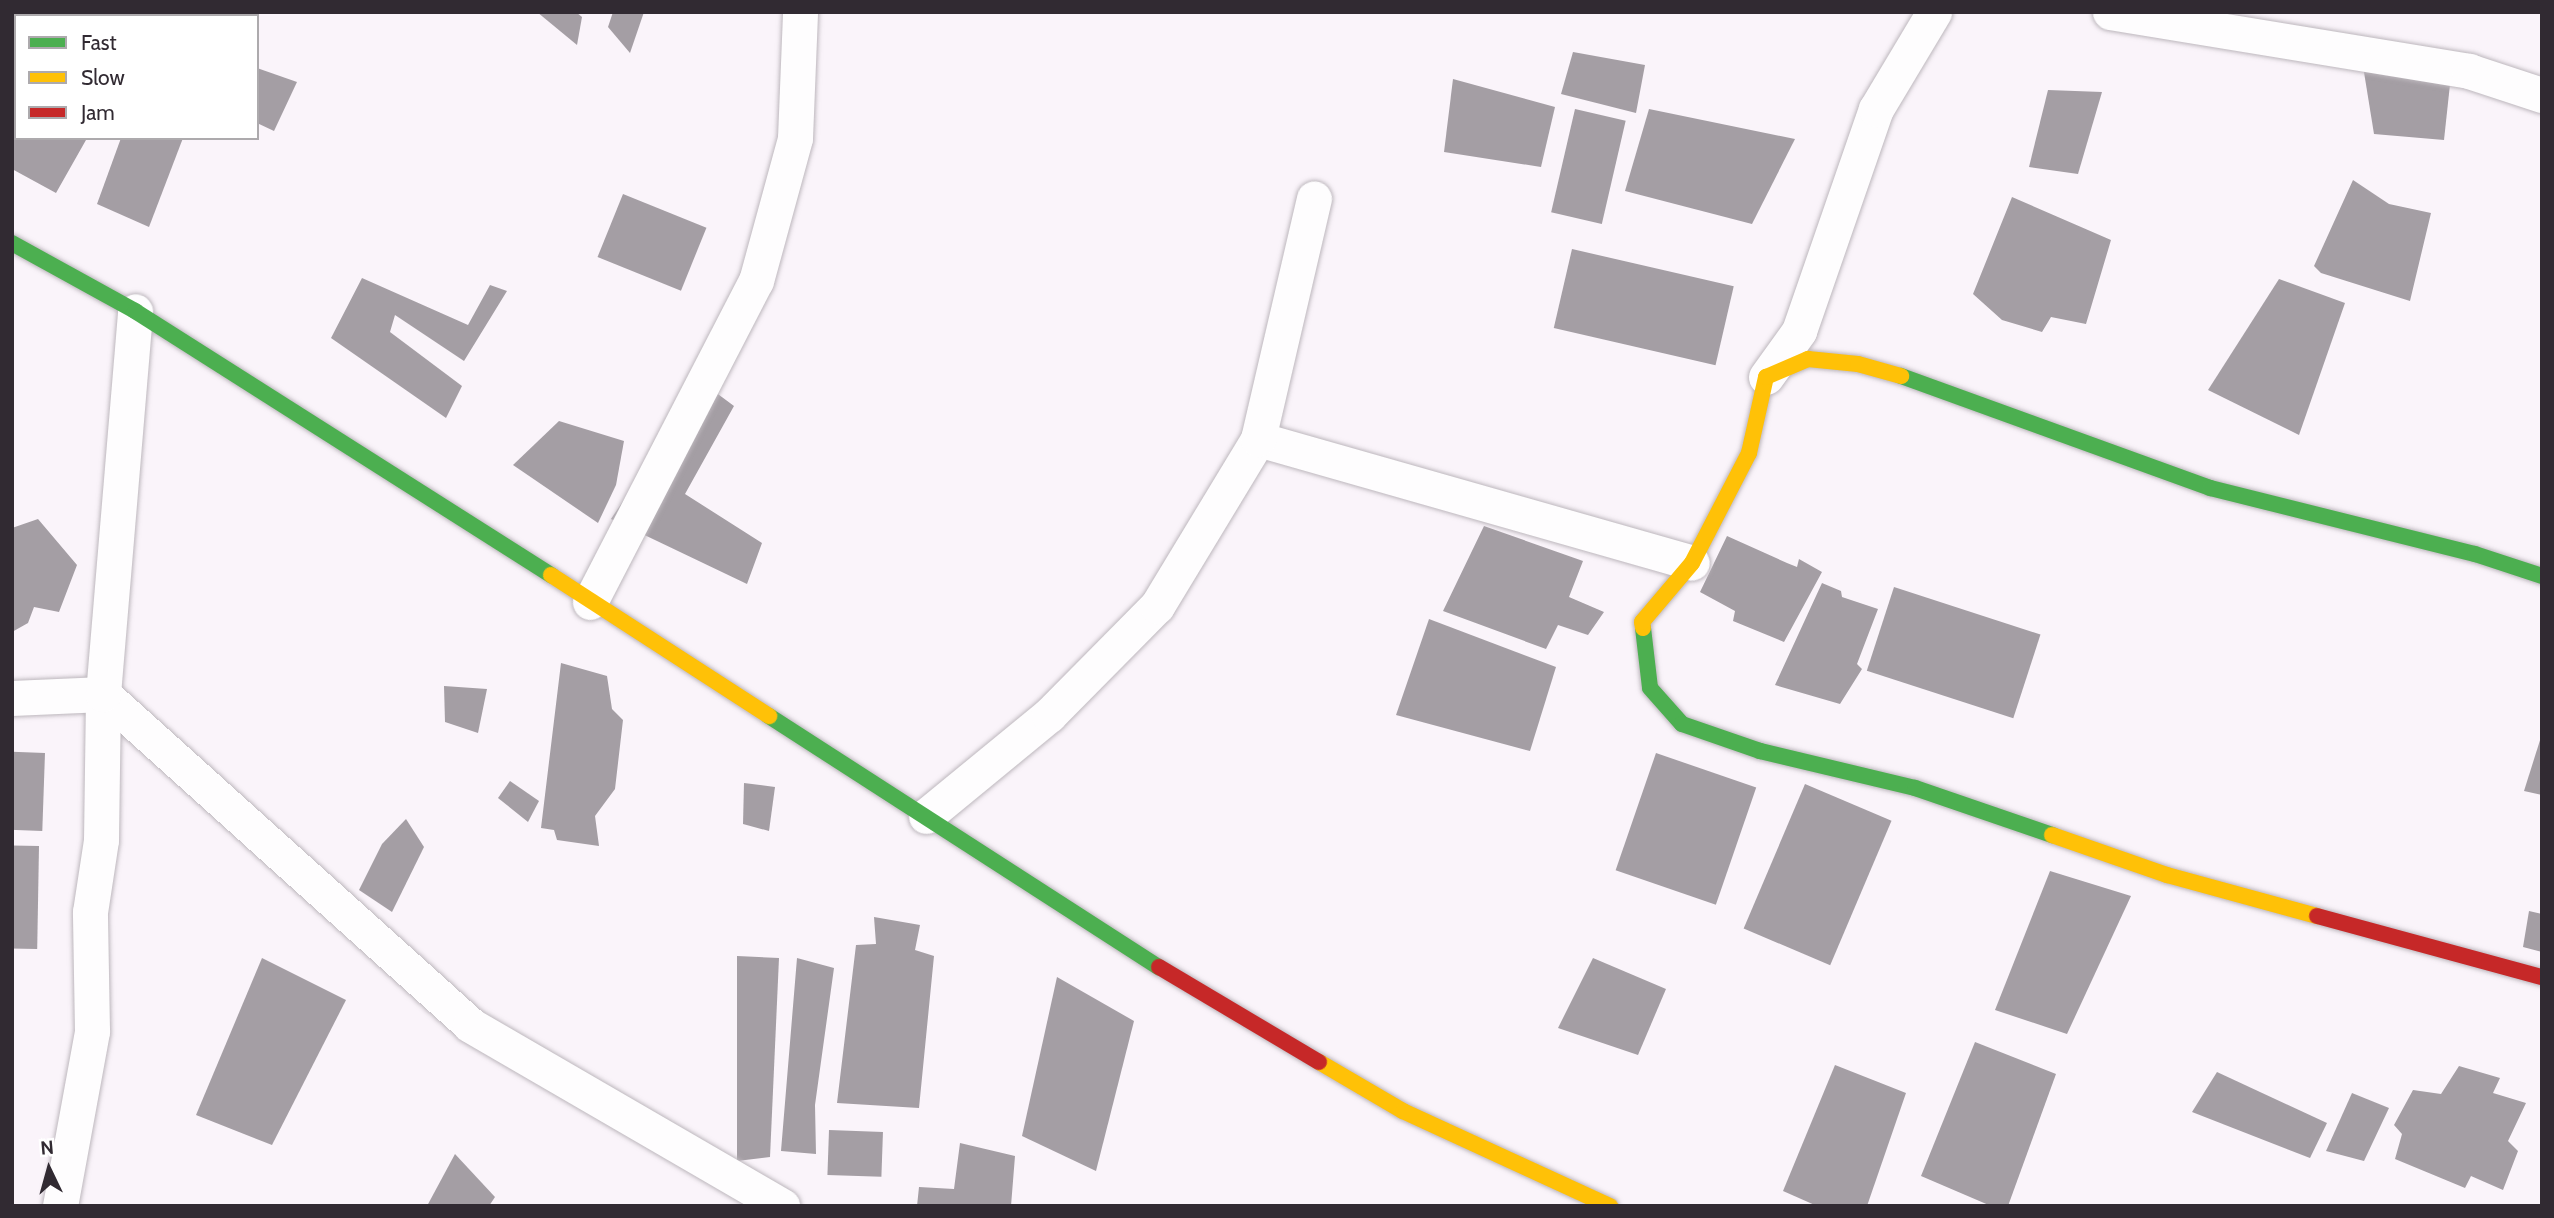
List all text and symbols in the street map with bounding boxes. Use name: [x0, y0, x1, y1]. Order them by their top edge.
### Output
legend: [14, 14, 259, 140]
text: Fast: [81, 30, 117, 55]
text: Slow: [81, 65, 125, 90]
text: Jam: [81, 100, 115, 125]
north arrow: [14, 1134, 84, 1204]
text: N: [39, 1136, 55, 1160]

